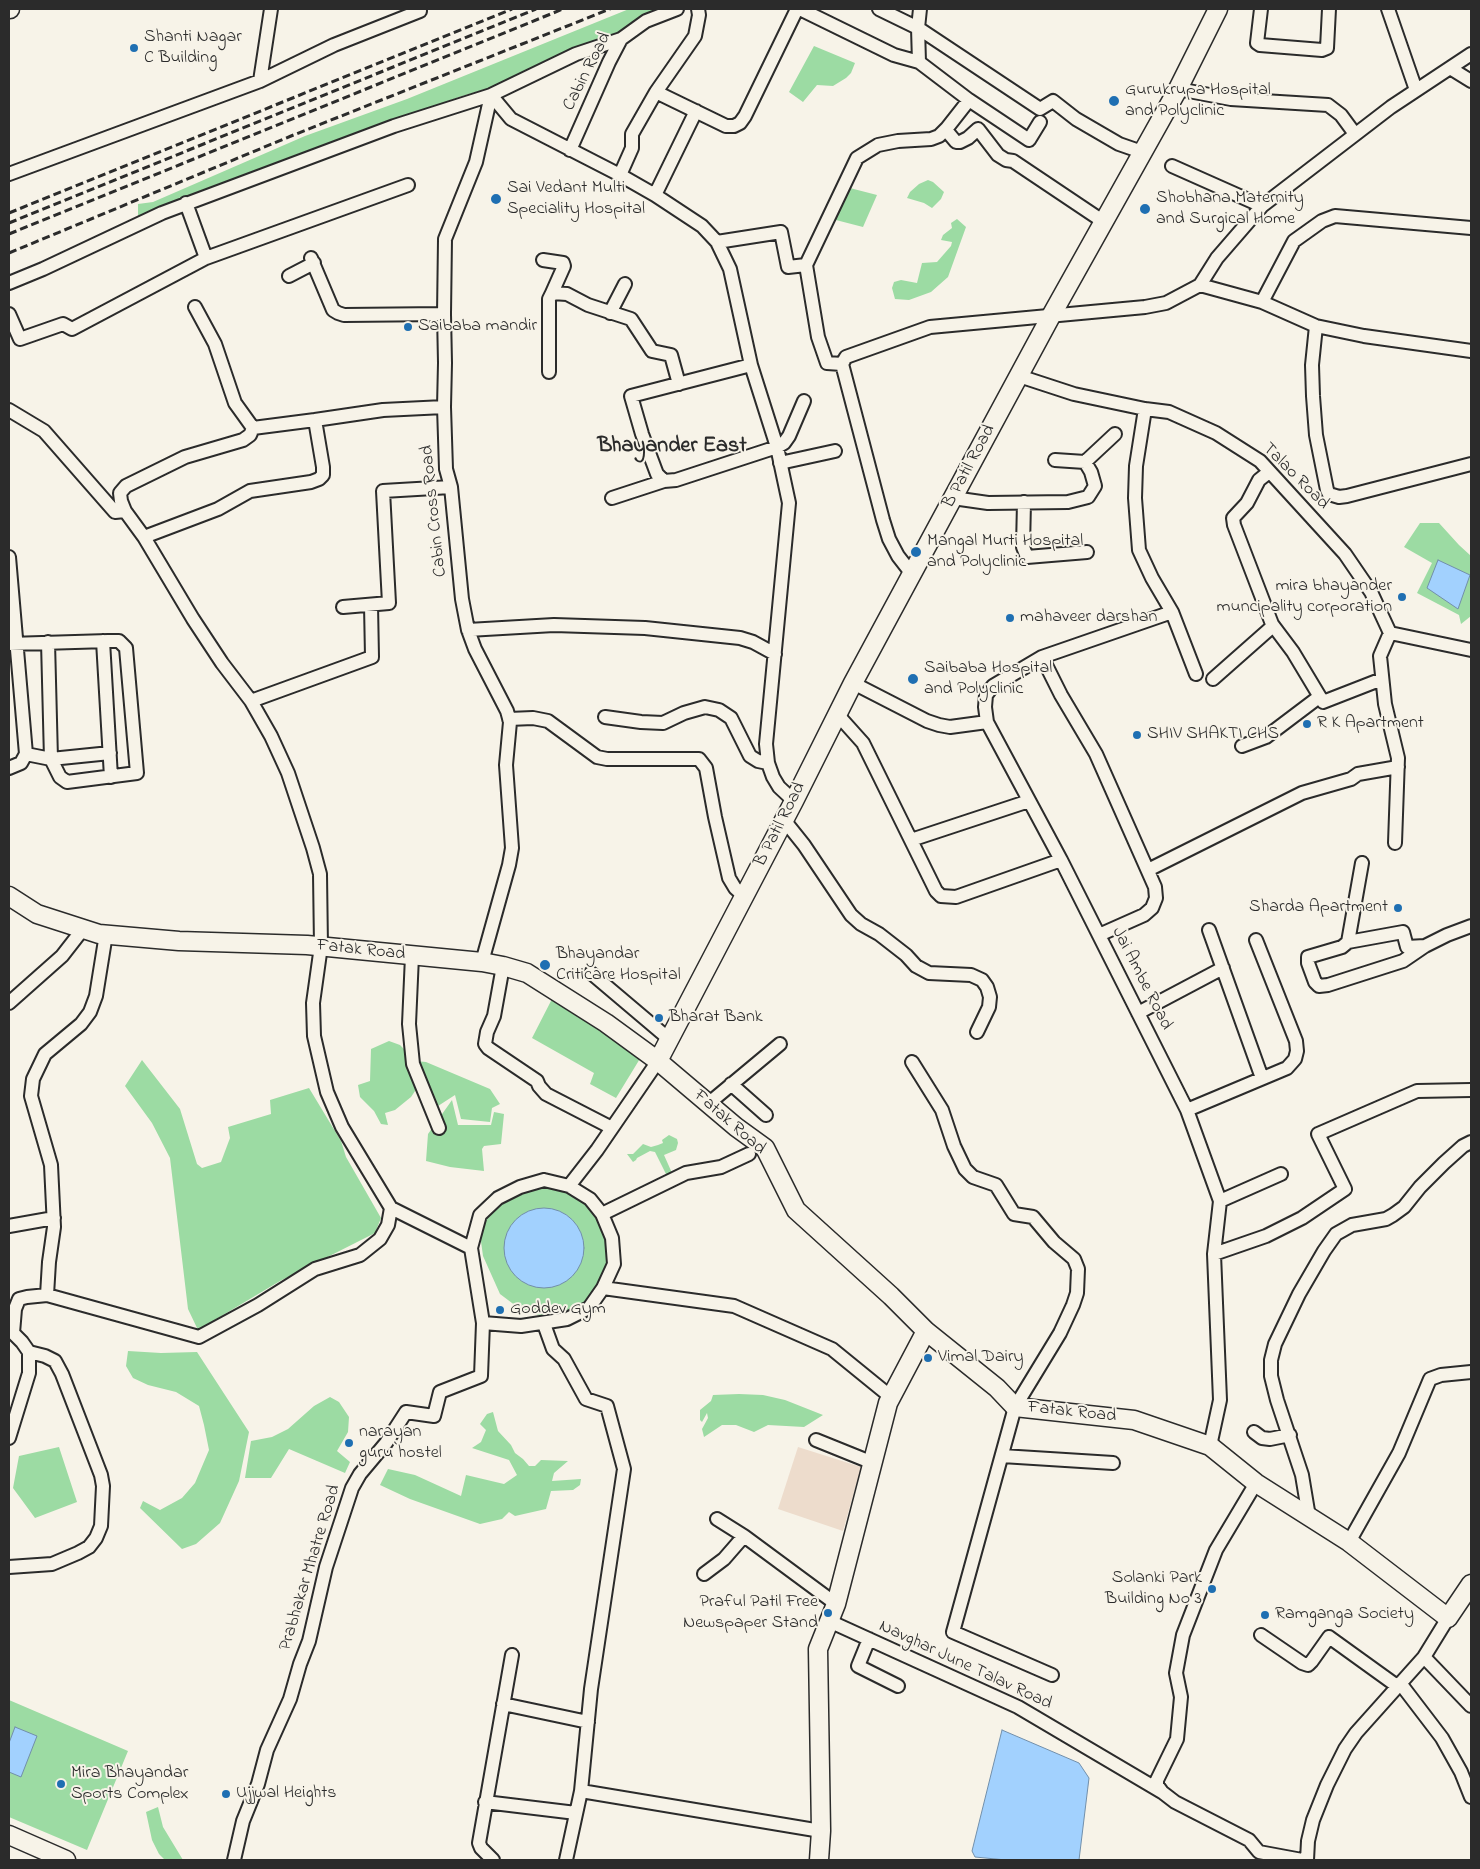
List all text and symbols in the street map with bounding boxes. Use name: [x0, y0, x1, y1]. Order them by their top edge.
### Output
place label: Shanti Nagar C Building: [144, 27, 242, 70]
street label: Cabin Road: [559, 29, 617, 115]
marker: Shanti Nagar C Building: [128, 42, 140, 54]
place label: Gurukrupa Hospital and Polyclinic: [1125, 80, 1271, 122]
marker: Gurukrupa Hospital and Polyclinic: [1107, 94, 1121, 108]
place label: Sai Vedant Multi Speciality Hospital: [507, 178, 645, 220]
place label: Shobhana Maternity and Surgical Home: [1156, 188, 1304, 230]
marker: Sai Vedant Multi Speciality Hospital: [489, 192, 503, 206]
marker: Shobhana Maternity and Surgical Home: [1138, 202, 1152, 216]
place label: Saibaba mandir: [418, 316, 537, 338]
marker: Saibaba mandir: [402, 321, 414, 333]
street label: B Patil Road: [939, 421, 1001, 513]
district label: Bhayander East: [597, 434, 747, 460]
street label: Talao Road: [1257, 439, 1333, 515]
street label: Cabin Cross Road: [417, 444, 453, 578]
place label: Mangal Murti Hospital and Polyclinic: [927, 531, 1083, 574]
marker: Mangal Murti Hospital and Polyclinic: [909, 545, 923, 559]
place label: mira bhayander muncipality corporation: [1216, 576, 1392, 618]
marker: mira bhayander muncipality corporation: [1396, 591, 1408, 603]
place label: mahaveer darshan: [1020, 607, 1157, 629]
marker: mahaveer darshan: [1004, 612, 1016, 624]
place label: Saibaba Hospital and Polyclinic: [924, 658, 1052, 701]
marker: Saibaba Hospital and Polyclinic: [906, 672, 920, 686]
place label: R K Apartment: [1317, 713, 1424, 735]
marker: R K Apartment: [1301, 718, 1313, 730]
place label: SHIV SHAKTI CHS: [1147, 724, 1279, 746]
marker: SHIV SHAKTI CHS: [1131, 729, 1143, 741]
street label: B Patil Road: [751, 779, 811, 871]
place label: Sharda Apartment: [1249, 897, 1388, 919]
marker: Sharda Apartment: [1392, 902, 1404, 914]
street label: Jai Ambe Road: [1106, 924, 1176, 1034]
street label: Fatak Road: [316, 936, 406, 966]
place label: Bhayandar Criticare Hospital: [556, 944, 681, 986]
marker: Bhayandar Criticare Hospital: [538, 958, 552, 972]
place label: Bharat Bank: [669, 1007, 763, 1029]
marker: Bharat Bank: [653, 1012, 665, 1024]
street label: Fatak Road: [688, 1086, 770, 1160]
place label: Goddev Gym: [510, 1299, 606, 1321]
marker: Goddev Gym: [494, 1304, 506, 1316]
place label: Vimal Dairy: [938, 1347, 1024, 1369]
marker: Vimal Dairy: [922, 1352, 934, 1364]
street label: Fatak Road: [1027, 1398, 1117, 1428]
place label: narayan guru hostel: [359, 1422, 442, 1465]
marker: narayan guru hostel: [343, 1437, 355, 1449]
street label: Prabhakar Mhatre Road: [276, 1483, 346, 1653]
place label: Solanki Park Building No 3: [1105, 1568, 1202, 1610]
marker: Solanki Park Building No 3: [1206, 1583, 1218, 1595]
place label: Praful Patil Free Newspaper Stand: [683, 1592, 818, 1635]
place label: Ramganga Society: [1275, 1604, 1414, 1626]
marker: Praful Patil Free Newspaper Stand: [822, 1607, 834, 1619]
marker: Ramganga Society: [1259, 1609, 1271, 1621]
street label: Navghar June Talav Road: [875, 1616, 1055, 1716]
place label: Mira Bhayandar Sports Complex: [71, 1763, 189, 1806]
marker: Mira Bhayandar Sports Complex: [55, 1778, 67, 1790]
place label: Ujjwal Heights: [236, 1783, 337, 1805]
marker: Ujjwal Heights: [220, 1788, 232, 1800]

